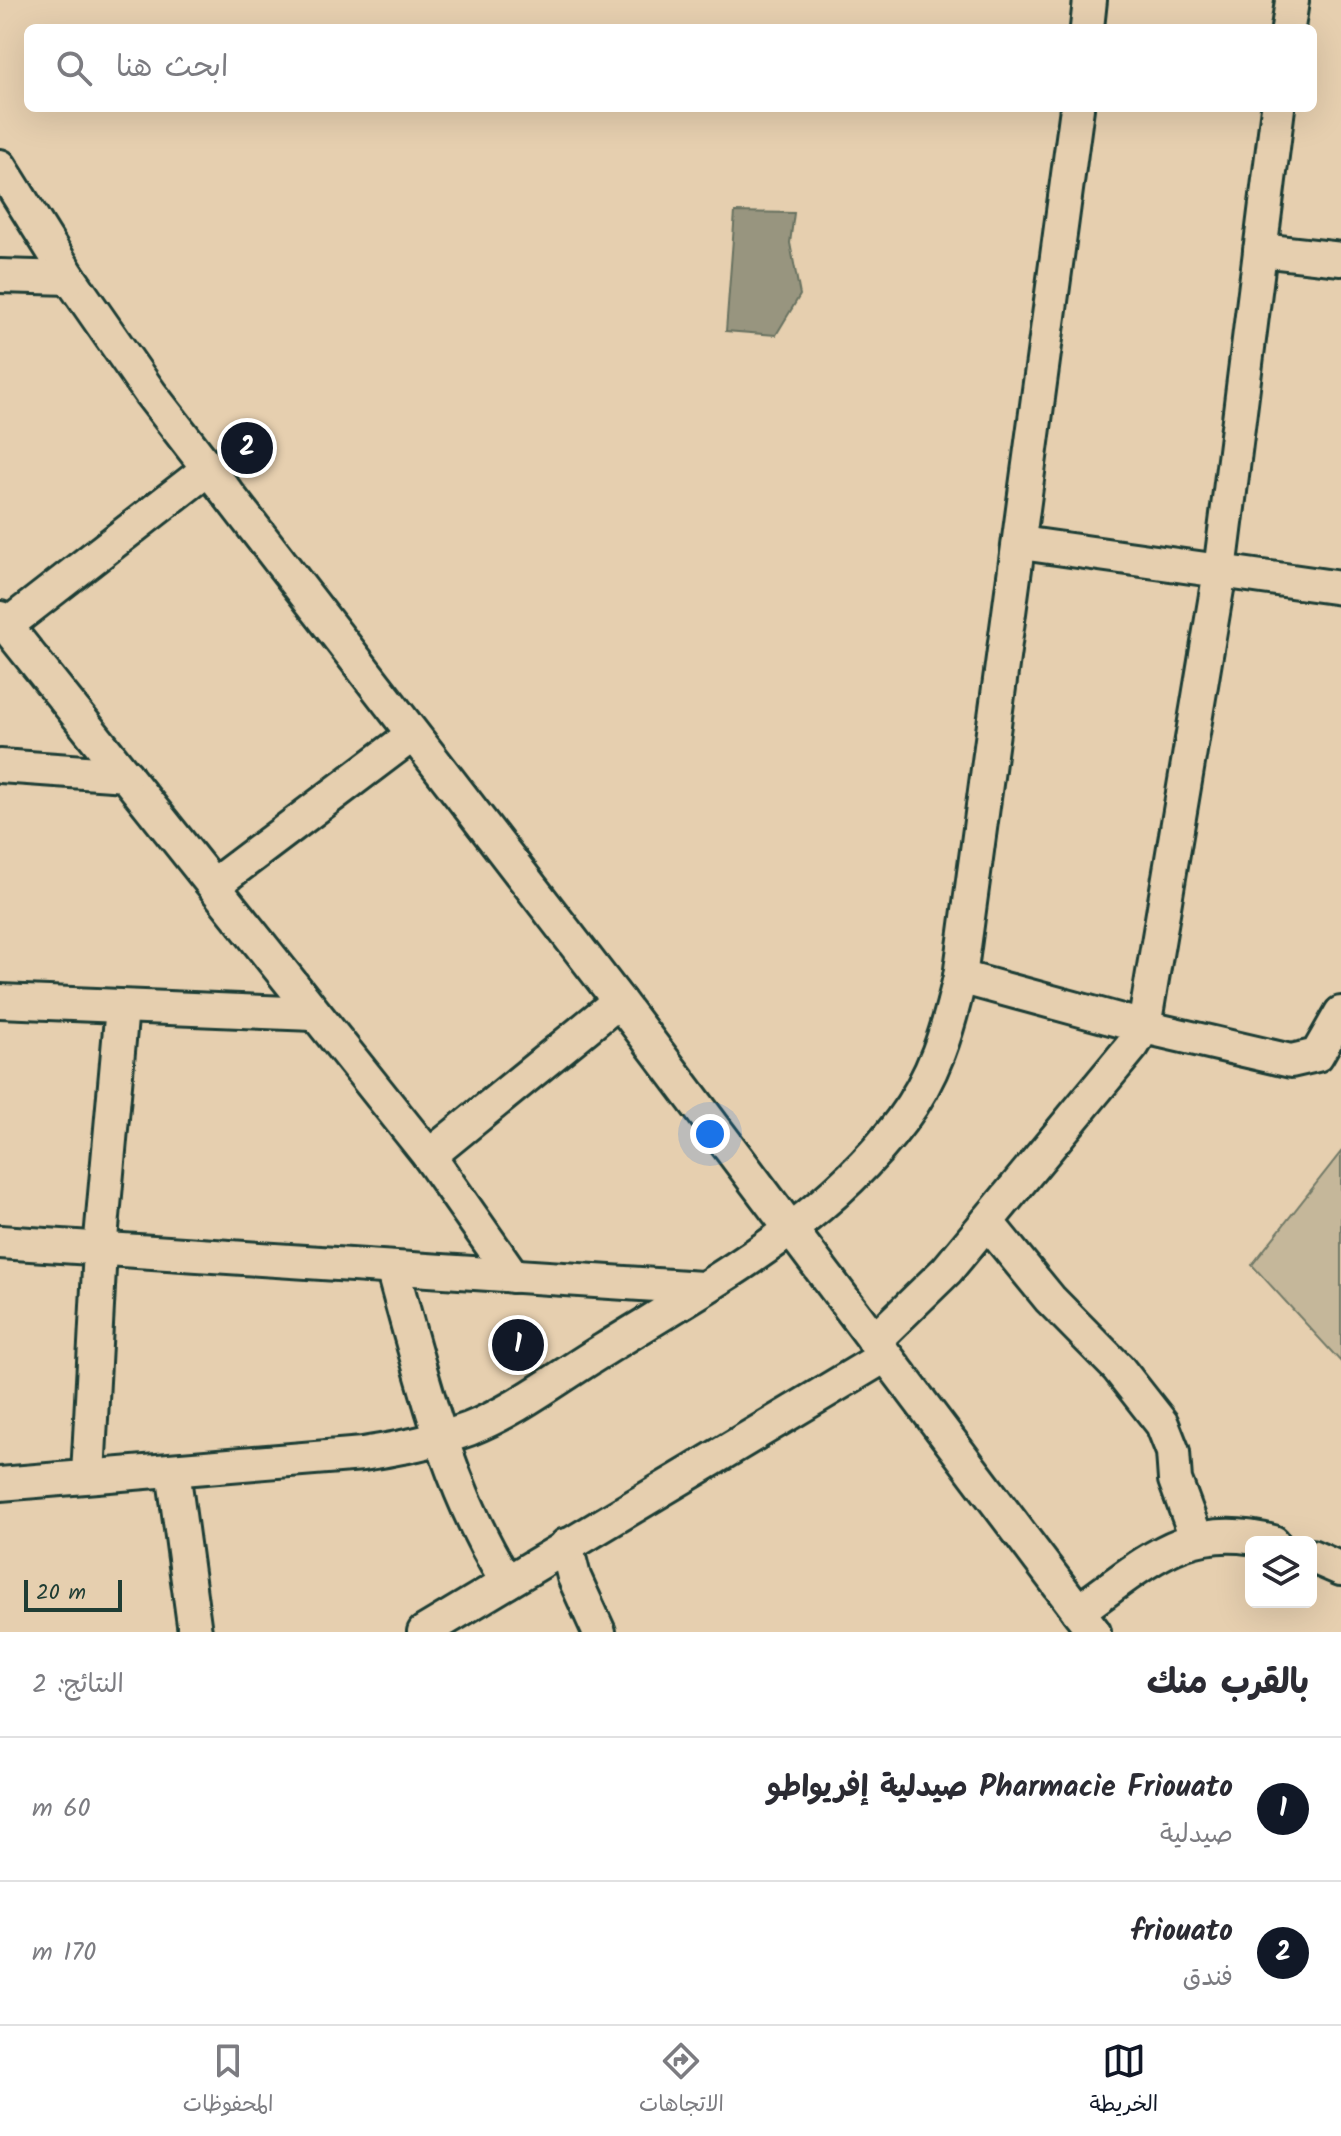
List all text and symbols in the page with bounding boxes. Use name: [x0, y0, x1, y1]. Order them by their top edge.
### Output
search box: [24, 24, 1317, 112]
text: ابحث هنا: [116, 44, 228, 92]
icon: search: [52, 46, 96, 90]
pin: 2: [221, 418, 273, 478]
your location: [690, 1114, 730, 1154]
pin: 1: [492, 1315, 544, 1375]
map controls: [1245, 1536, 1317, 1608]
button: layers: [1245, 1536, 1317, 1608]
scale bar: [24, 1576, 122, 1612]
text: 20 m: [36, 1576, 86, 1611]
text: بالقرب منك: [1147, 1657, 1309, 1711]
text: النتائج: 2: [32, 1664, 124, 1706]
text: Pharmacie Friouato صيدلية إفريواطو: [766, 1764, 1233, 1812]
text: 60 m: [32, 1788, 91, 1830]
text: 1: [1279, 1788, 1287, 1830]
text: صيدلية: [1160, 1814, 1233, 1856]
text: friouato: [1131, 1908, 1233, 1956]
text: 170 m: [32, 1932, 96, 1974]
text: 2: [1275, 1932, 1291, 1974]
text: فندق: [1182, 1957, 1233, 1999]
tab: المحفوظات: [183, 2039, 273, 2123]
tab: الاتجاهات: [639, 2039, 724, 2123]
tab: الخريطة: [1090, 2039, 1158, 2123]

